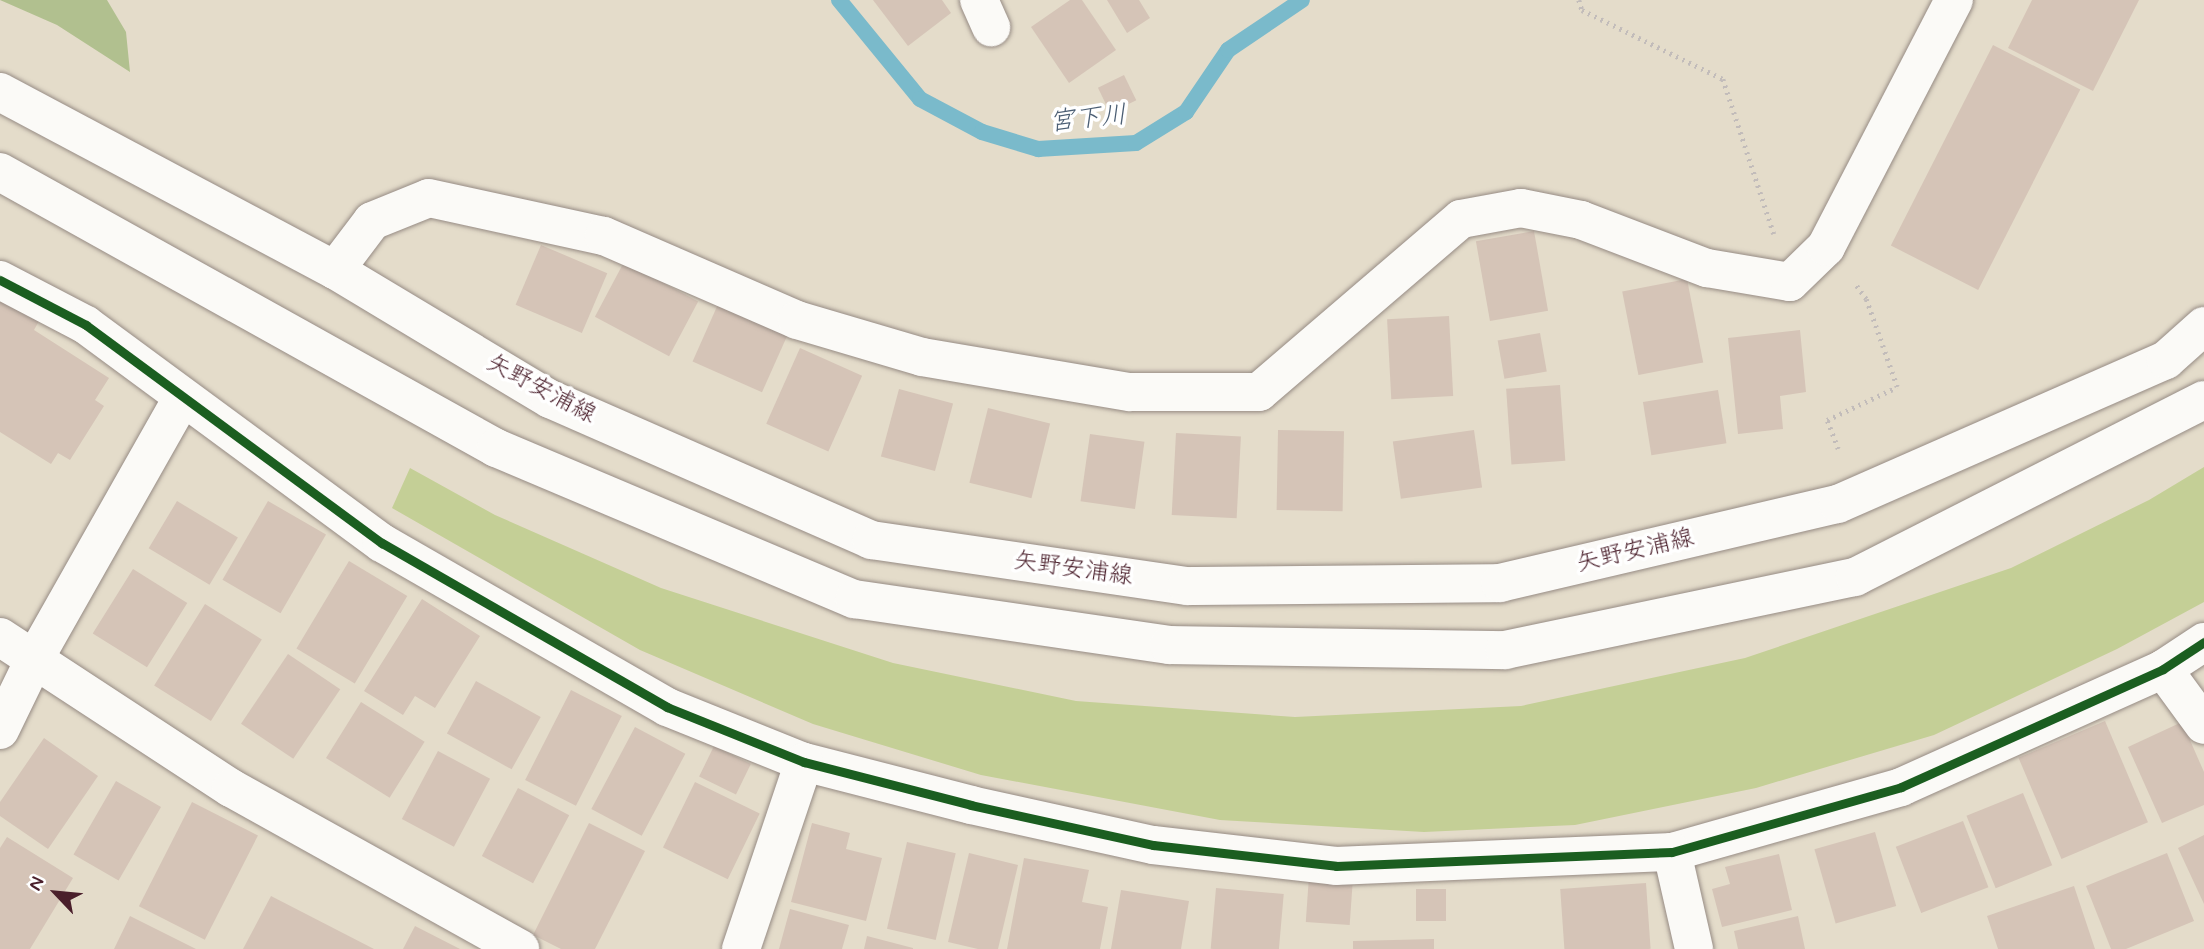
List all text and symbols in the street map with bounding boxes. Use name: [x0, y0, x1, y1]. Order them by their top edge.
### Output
water label: 宮下川: [1048, 100, 1128, 140]
street label: 矢野安浦線: [481, 348, 601, 430]
street label: 矢野安浦線: [1573, 523, 1697, 579]
street label: 矢野安浦線: [1012, 546, 1134, 592]
north arrow: [21, 858, 91, 928]
text: N: [23, 872, 51, 895]

